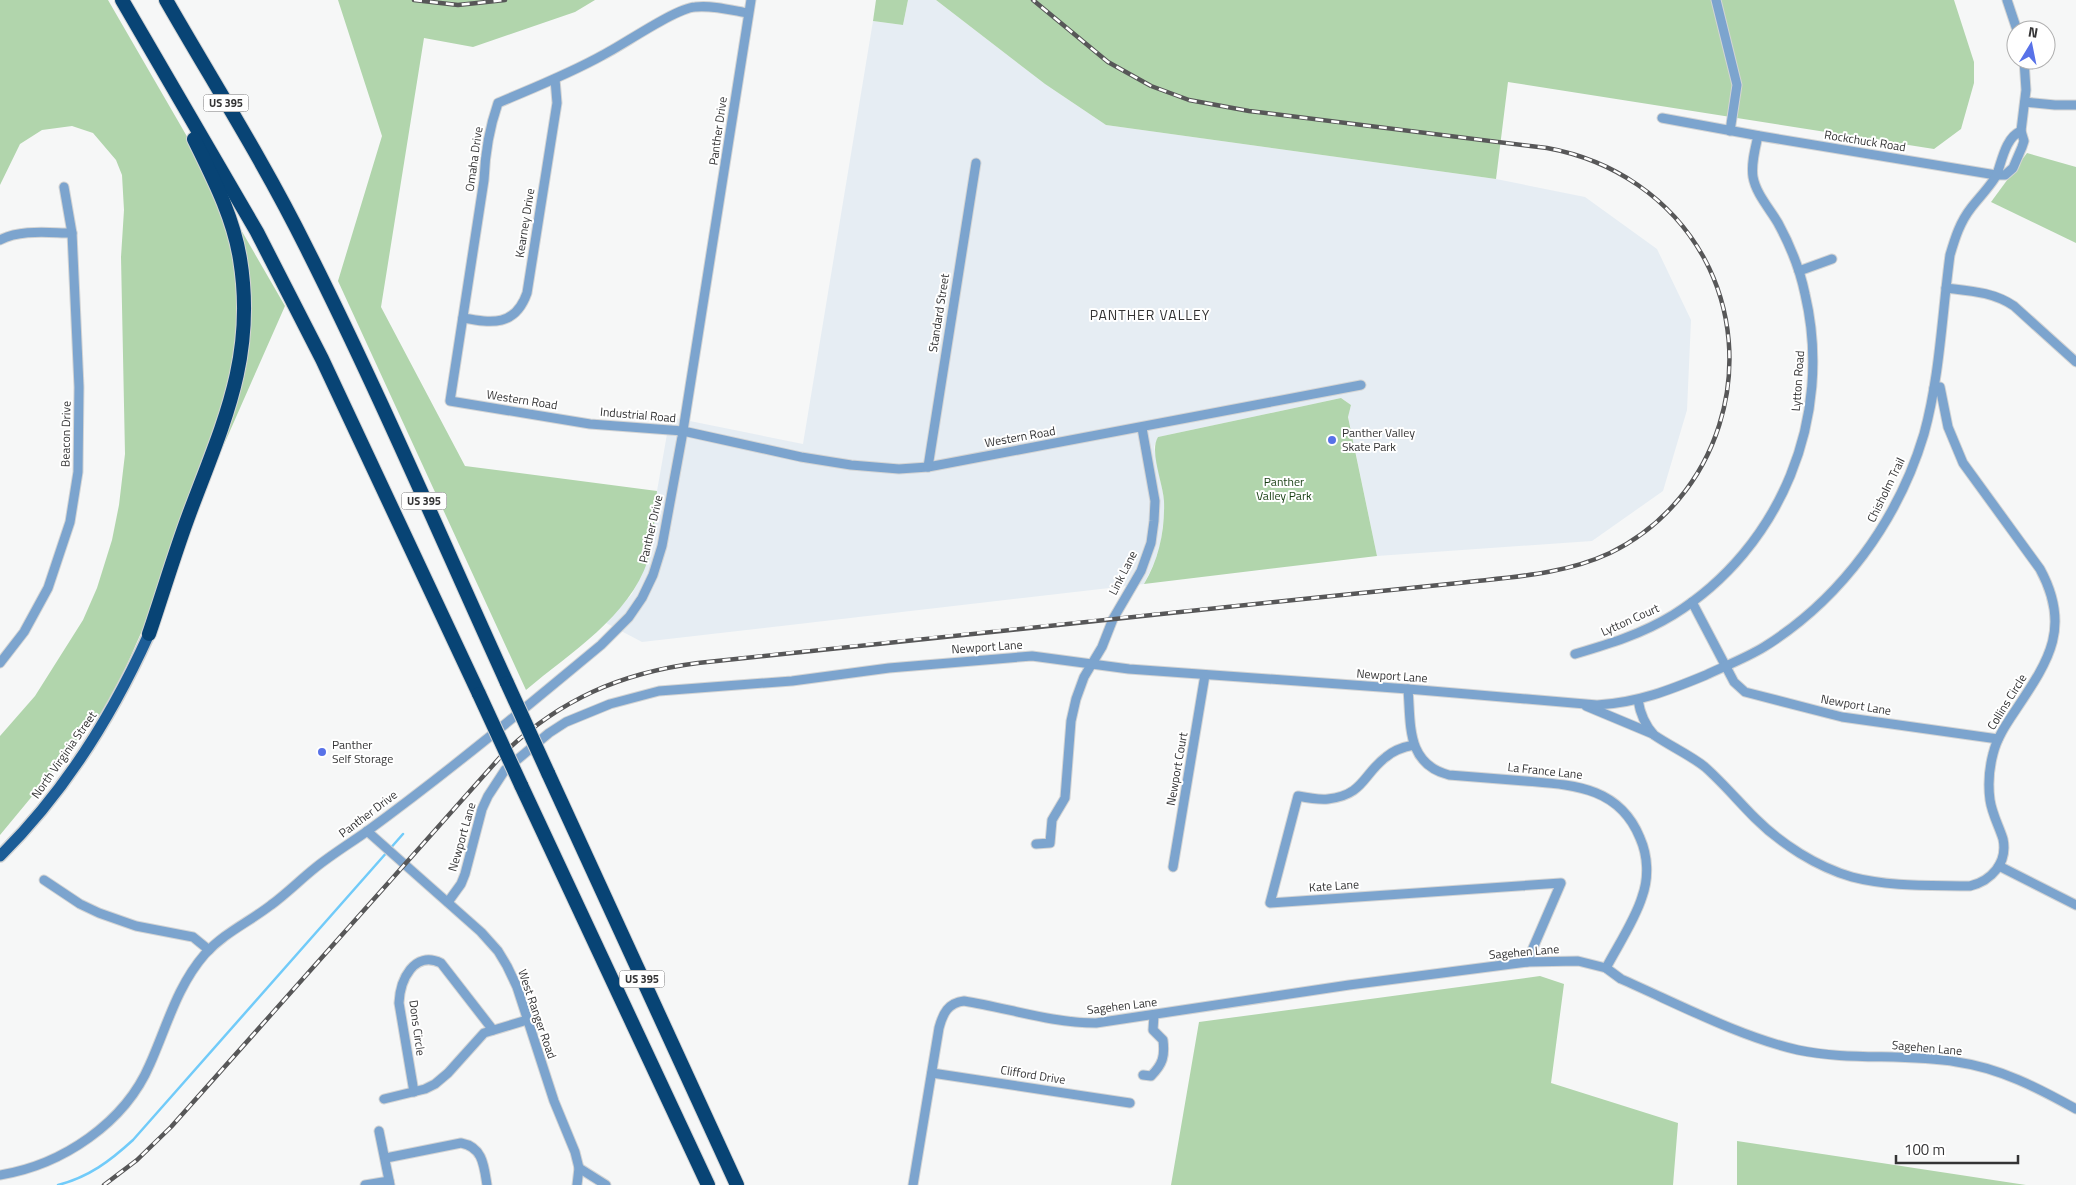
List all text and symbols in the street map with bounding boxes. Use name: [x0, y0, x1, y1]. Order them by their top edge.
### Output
north arrow: [2006, 20, 2056, 70]
text: N: [2027, 21, 2040, 43]
road number: US 395: [204, 95, 248, 112]
street label: Panther Drive: [703, 95, 732, 167]
street label: Omaha Drive: [460, 125, 487, 193]
street label: Rockchuck Road: [1823, 125, 1907, 156]
street label: Kearney Drive: [510, 187, 539, 259]
street label: Standard Street: [923, 271, 954, 354]
district label: PANTHER VALLEY: [1090, 304, 1210, 325]
street label: Lytton Road: [1786, 350, 1809, 412]
street label: Western Road: [485, 385, 559, 414]
street label: Beacon Drive: [55, 401, 76, 467]
street label: Industrial Road: [599, 402, 677, 427]
street label: Western Road: [983, 421, 1057, 452]
place label: Panther Valley Skate Park: [1342, 423, 1415, 456]
marker: Panther Valley Skate Park: [1326, 434, 1338, 446]
street label: Chisholm Trail: [1862, 454, 1909, 526]
park label: Panther Valley Park: [1256, 472, 1312, 505]
road number: US 395: [402, 492, 446, 510]
street label: Panther Drive: [633, 493, 668, 565]
street label: Link Lane: [1103, 547, 1142, 598]
street label: Lytton Court: [1597, 598, 1663, 641]
street label: Newport Lane: [951, 635, 1023, 658]
street label: Newport Lane: [1356, 664, 1428, 687]
street label: Collins Circle: [1982, 670, 2031, 733]
street label: Newport Lane: [1819, 689, 1893, 720]
street label: North Virginia Street: [26, 706, 101, 802]
street label: Newport Court: [1161, 730, 1192, 807]
place label: Panther Self Storage: [332, 735, 393, 768]
marker: Panther Self Storage: [316, 746, 328, 758]
street label: La France Lane: [1507, 757, 1583, 784]
street label: Panther Drive: [334, 785, 401, 842]
street label: Newport Lane: [443, 800, 480, 874]
street label: Kate Lane: [1308, 874, 1360, 897]
street label: Sagehen Lane: [1488, 939, 1560, 964]
street label: West Ranger Road: [513, 966, 562, 1061]
road number: US 395: [620, 971, 664, 988]
street label: Sagehen Lane: [1086, 992, 1158, 1019]
street label: Dons Circle: [404, 999, 431, 1057]
street label: Sagehen Lane: [1891, 1035, 1963, 1060]
street label: Clifford Drive: [999, 1060, 1067, 1089]
scale bar: [1896, 1132, 2018, 1164]
text: 100 m: [1904, 1138, 1945, 1161]

